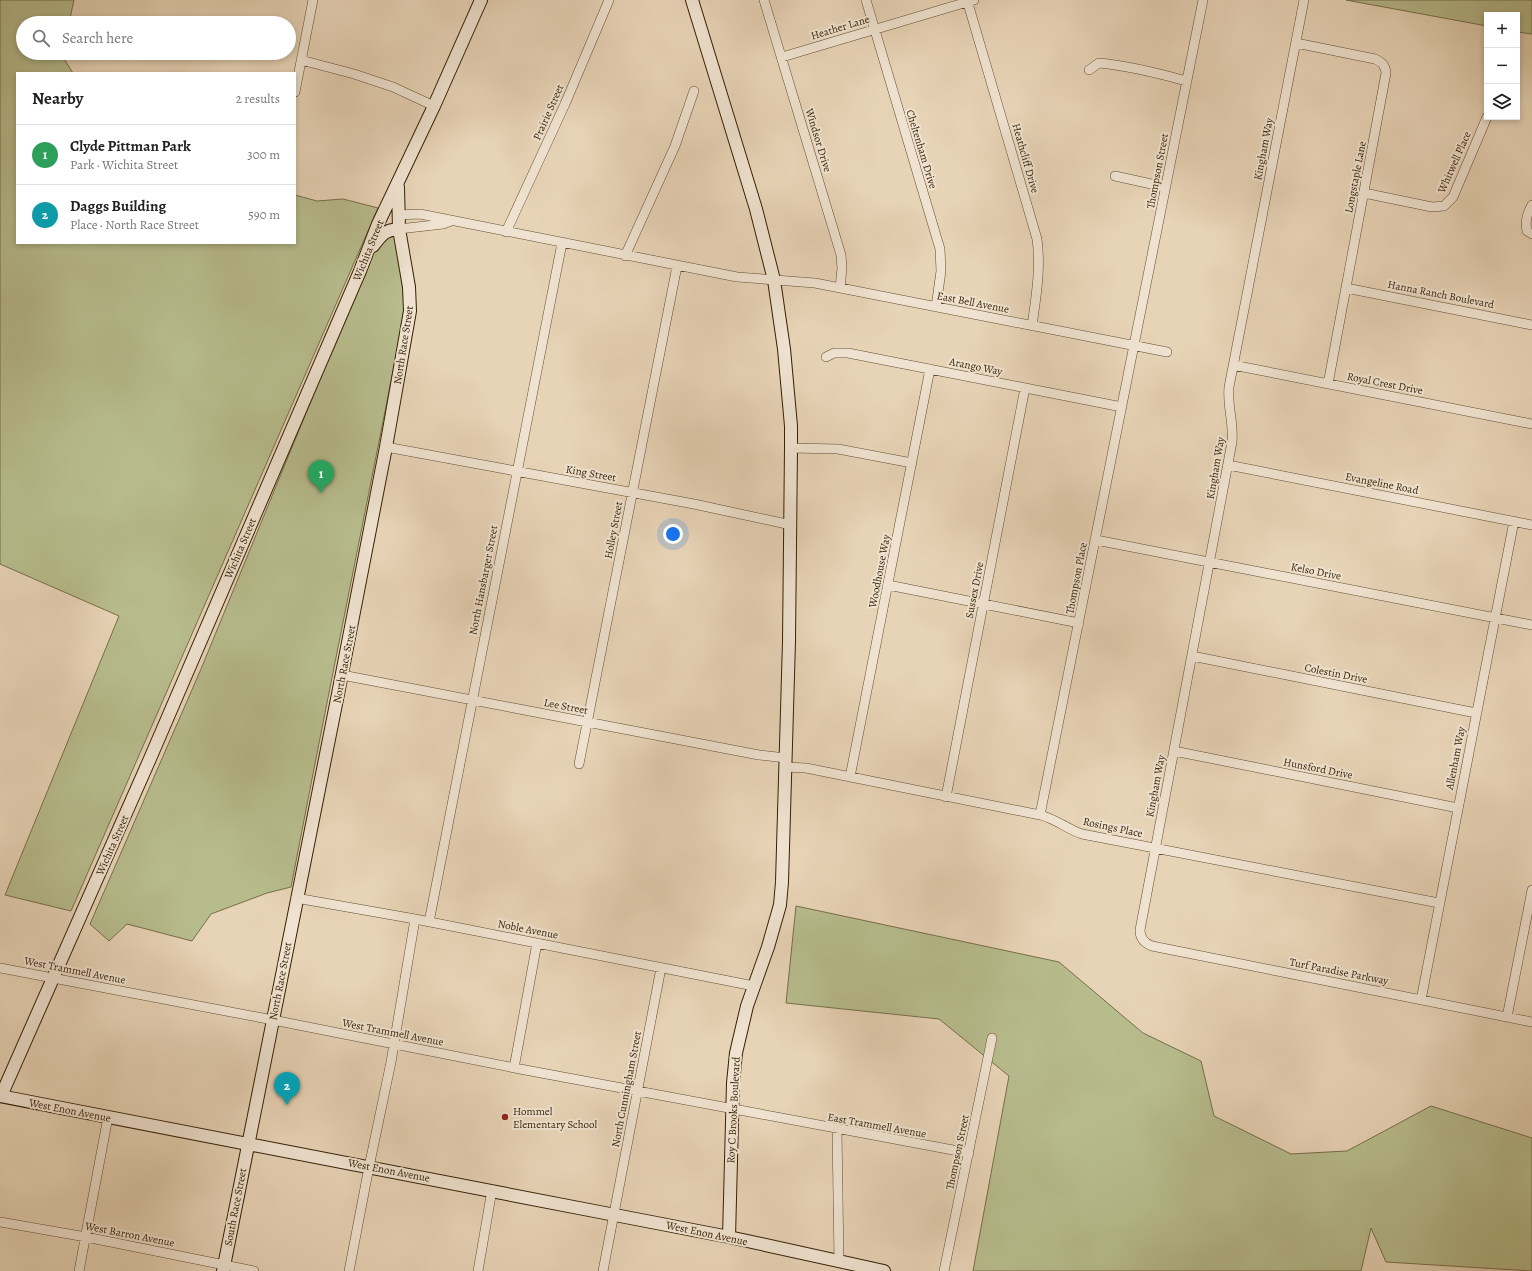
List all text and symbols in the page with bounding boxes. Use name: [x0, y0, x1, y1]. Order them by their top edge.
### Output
street label: Heather Lane: [809, 11, 871, 44]
map controls: [1484, 12, 1520, 120]
button: +: [1484, 12, 1520, 48]
search box: [16, 16, 296, 60]
icon: search: [30, 27, 52, 49]
text: Search here: [62, 28, 133, 48]
button: −: [1484, 48, 1520, 84]
street label: Prairie Street: [529, 82, 568, 143]
button: layers: [1484, 84, 1520, 120]
text: Nearby: [32, 87, 83, 110]
text: 2 results: [236, 90, 280, 107]
street label: Windsor Drive: [801, 106, 835, 174]
street label: Cheltenham Drive: [902, 108, 941, 191]
street label: Kingham Way: [1250, 117, 1277, 181]
street label: Heathcliff Drive: [1008, 122, 1043, 195]
street label: Whitwell Place: [1434, 129, 1475, 196]
street label: Thompson Street: [1143, 132, 1172, 210]
text: Clyde Pittman Park: [70, 136, 191, 156]
street label: Longstaple Lane: [1341, 140, 1370, 214]
text: 1: [43, 146, 47, 163]
text: 300 m: [247, 146, 280, 163]
text: Park · Wichita Street: [70, 156, 178, 173]
text: Daggs Building: [70, 196, 166, 216]
text: 2: [42, 206, 48, 223]
text: 590 m: [248, 206, 280, 223]
text: Place · North Race Street: [70, 216, 199, 233]
street label: Wichita Street: [349, 217, 388, 284]
street label: Hanna Ranch Boulevard: [1386, 277, 1496, 312]
street label: East Bell Avenue: [935, 288, 1010, 317]
street label: North Race Street: [390, 304, 417, 385]
street label: Arango Way: [947, 354, 1004, 379]
street label: Royal Crest Drive: [1346, 369, 1424, 398]
street label: Kingham Way: [1203, 436, 1228, 500]
pin: 1: [308, 460, 334, 493]
street label: King Street: [565, 462, 618, 485]
street label: Evangeline Road: [1344, 469, 1420, 498]
street label: Holley Street: [601, 500, 626, 560]
street label: Wichita Street: [221, 515, 260, 582]
street label: North Hansbarger Street: [465, 524, 502, 636]
your location: [663, 524, 683, 544]
street label: Woodhouse Way: [865, 533, 894, 610]
street label: Thompson Place: [1062, 541, 1091, 615]
street label: Kelso Drive: [1289, 559, 1342, 584]
street label: Sussex Drive: [962, 560, 987, 620]
street label: North Race Street: [330, 623, 359, 704]
street label: Colestin Drive: [1303, 660, 1369, 687]
street label: Lee Street: [543, 695, 590, 718]
street label: Allenham Way: [1442, 725, 1469, 792]
street label: Kingham Way: [1142, 754, 1169, 818]
street label: Hunsford Drive: [1282, 754, 1354, 783]
street label: Wichita Street: [92, 812, 133, 879]
street label: Rosings Place: [1082, 814, 1144, 841]
street label: Noble Avenue: [496, 916, 559, 943]
street label: North Race Street: [266, 940, 295, 1021]
street label: West Trammell Avenue: [22, 953, 127, 988]
street label: Turf Paradise Parkway: [1288, 955, 1390, 988]
street label: West Trammell Avenue: [340, 1015, 445, 1050]
street label: North Cunningham Street: [608, 1029, 645, 1148]
street label: Roy C Brooks Boulevard: [723, 1056, 744, 1164]
pin: 2: [274, 1072, 300, 1105]
street label: West Enon Avenue: [27, 1095, 112, 1126]
place label: Hommel Elementary School: [513, 1104, 598, 1132]
street label: East Trammell Avenue: [826, 1109, 928, 1142]
marker: Hommel Elementary School: [500, 1112, 510, 1122]
street label: Thompson Street: [942, 1113, 973, 1191]
street label: West Enon Avenue: [346, 1155, 431, 1186]
street label: South Race Street: [221, 1167, 250, 1247]
street label: West Enon Avenue: [664, 1217, 749, 1249]
street label: West Barron Avenue: [83, 1218, 176, 1251]

